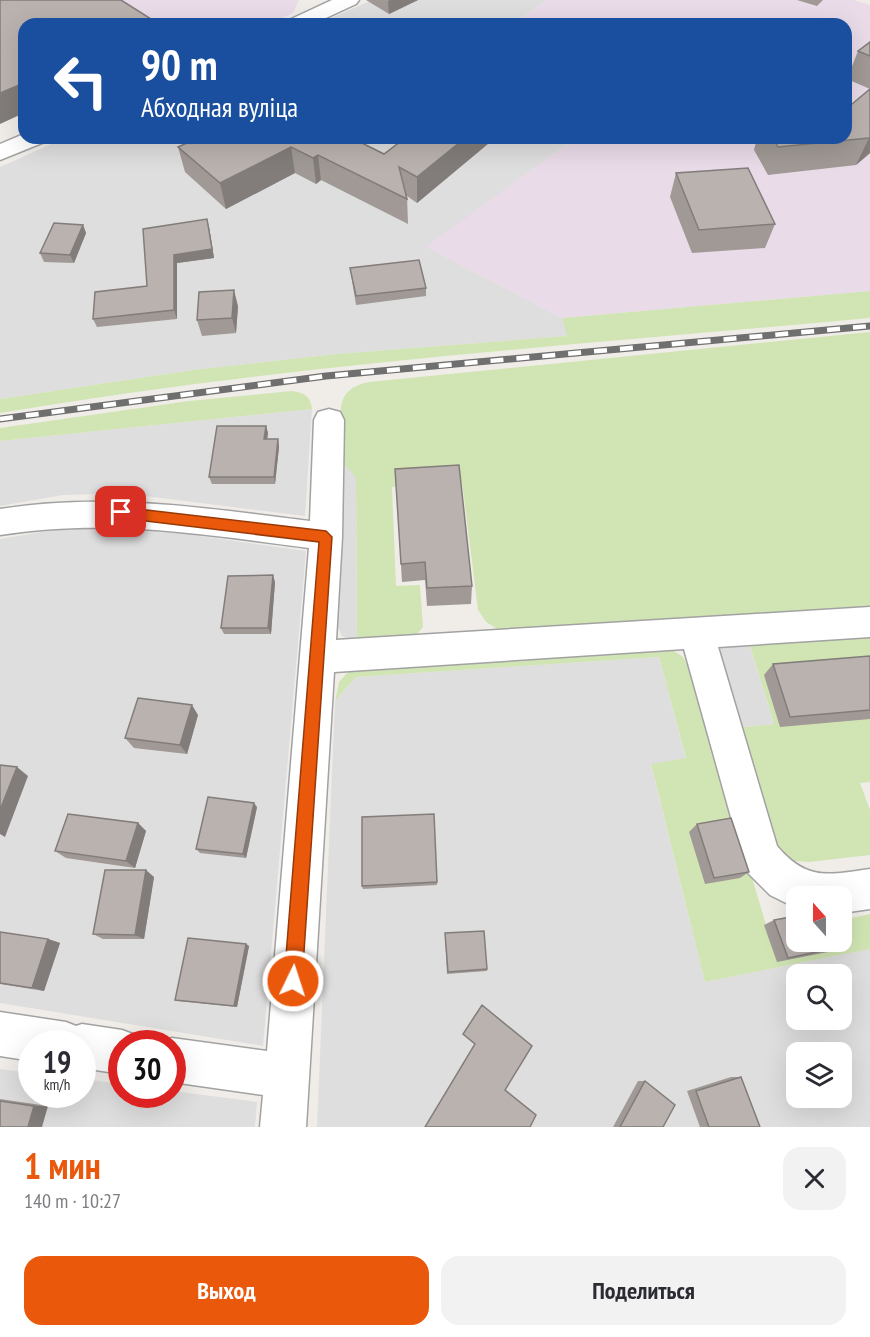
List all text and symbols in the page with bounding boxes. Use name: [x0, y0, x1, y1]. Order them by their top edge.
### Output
text: 90 m: [141, 37, 218, 92]
icon: left: [42, 42, 120, 120]
text: Абходная вуліца: [141, 90, 298, 124]
pin: [95, 486, 146, 537]
icon: arrive: [104, 495, 137, 528]
north arrow: [786, 886, 852, 952]
map controls: [786, 886, 852, 1108]
position arrow: [261, 949, 325, 1013]
button: search: [786, 964, 852, 1030]
speed limit sign: 30: [108, 1030, 186, 1108]
text: 19: [43, 1042, 71, 1081]
button: layers: [786, 1042, 852, 1108]
text: km/h: [44, 1075, 70, 1094]
text: 1 мин: [24, 1142, 101, 1189]
button: close: [783, 1147, 846, 1210]
text: 140 m · 10:27: [24, 1188, 121, 1214]
button: Выход: [24, 1256, 429, 1325]
button: Поделиться: [441, 1256, 846, 1325]

